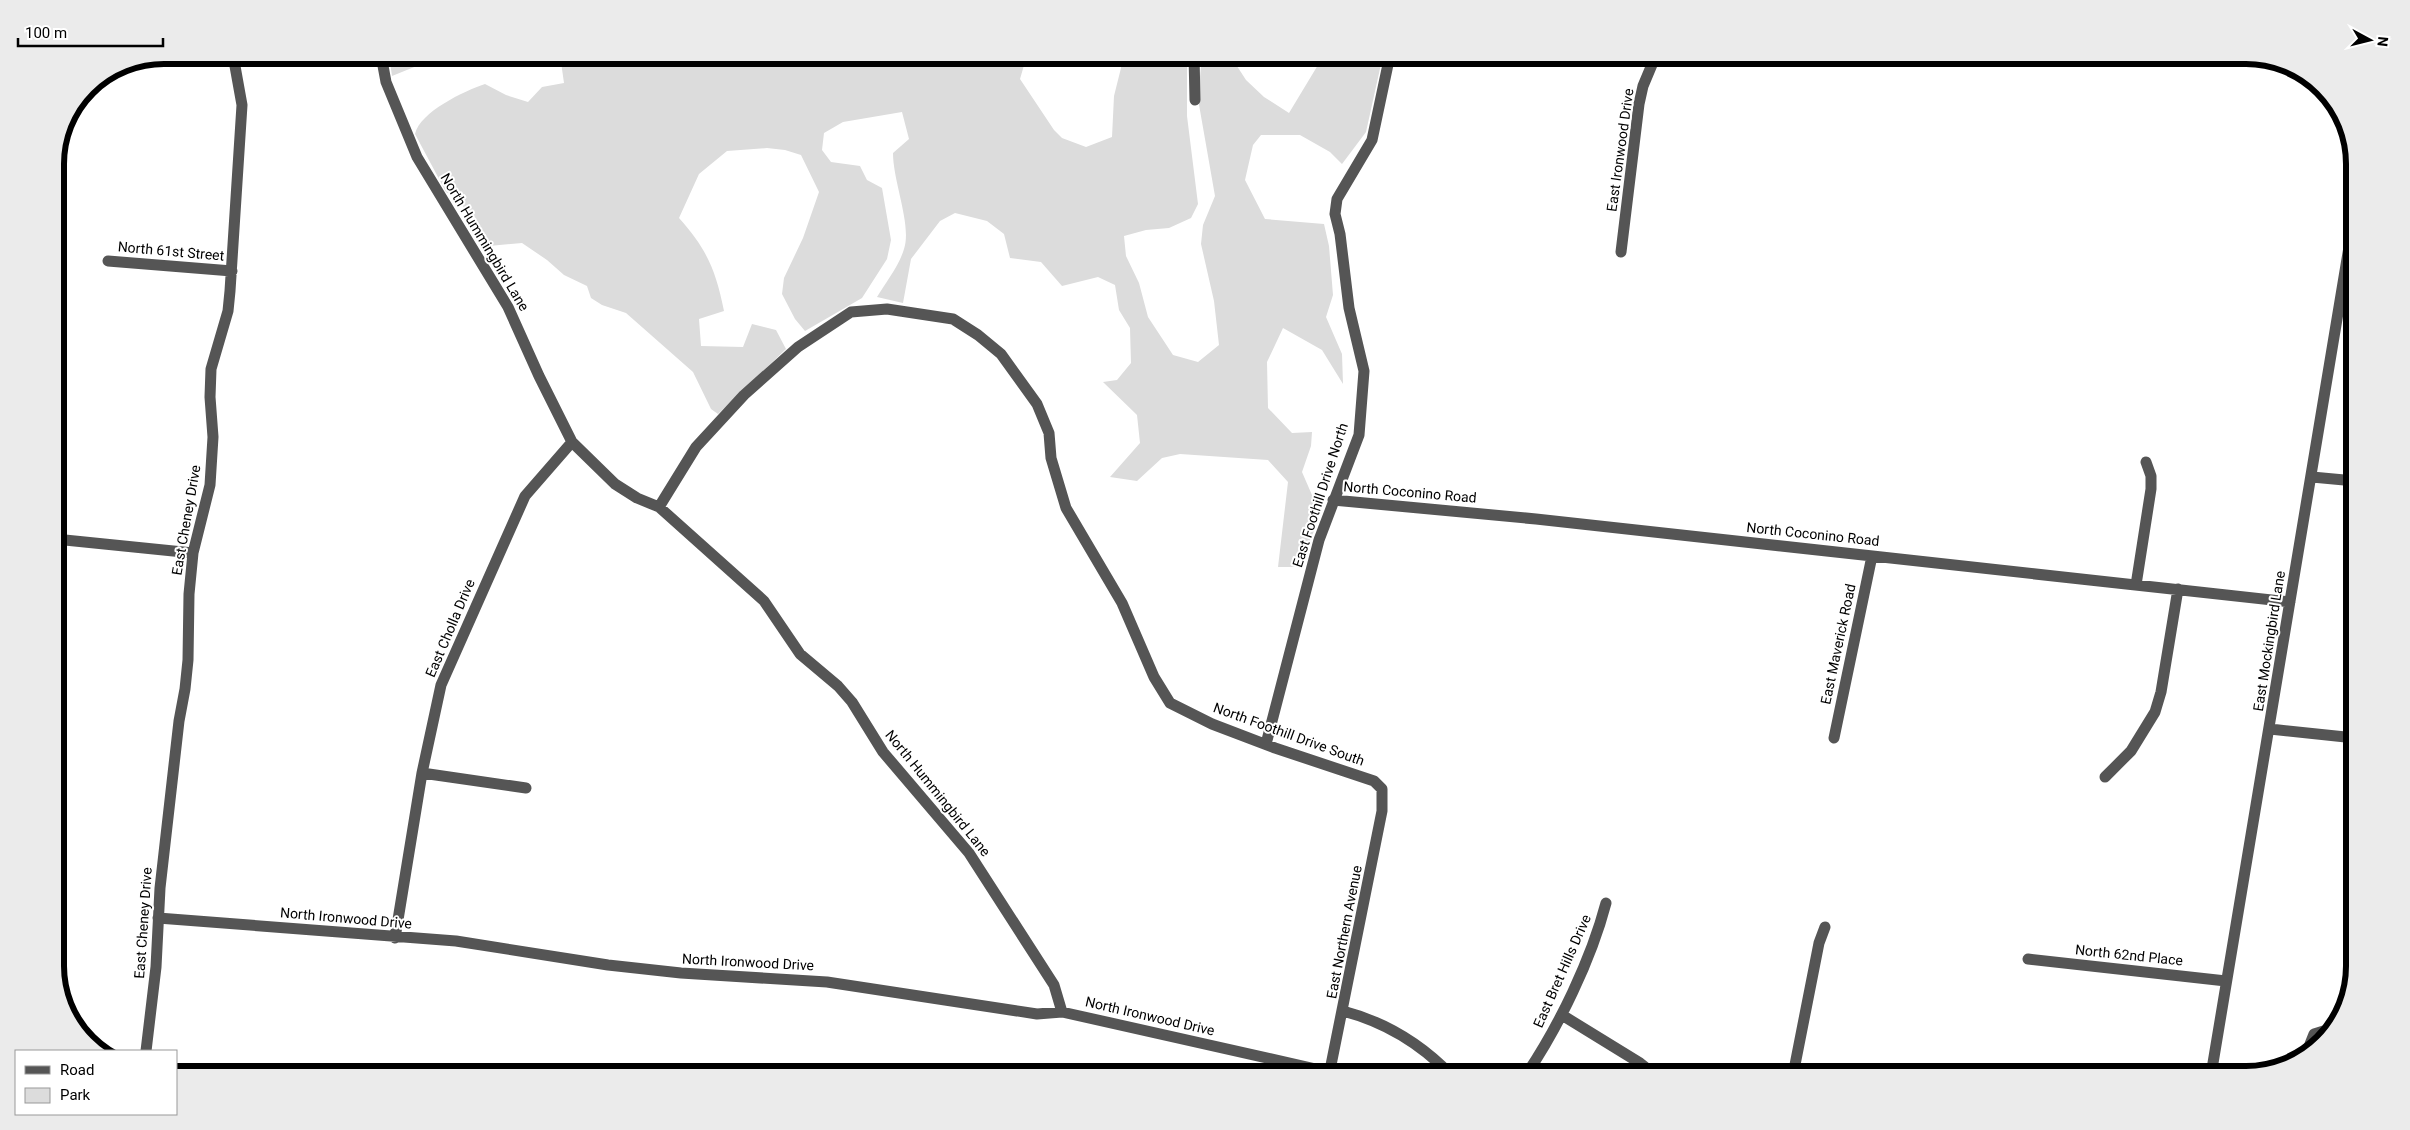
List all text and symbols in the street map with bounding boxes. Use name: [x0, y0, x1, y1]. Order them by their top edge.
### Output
scale bar: [18, 15, 162, 47]
north arrow: [2345, 15, 2395, 65]
text: 100 m: [25, 24, 67, 42]
text: N: [2374, 36, 2391, 47]
street label: East Ironwood Drive: [1603, 87, 1637, 213]
street label: North Hummingbird Lane: [438, 170, 532, 314]
street label: North 61st Street: [117, 238, 225, 264]
street label: East Foothill Drive North: [1289, 421, 1351, 569]
street label: East Cheney Drive: [168, 464, 204, 576]
street label: North Coconino Road: [1343, 478, 1477, 506]
street label: North Coconino Road: [1746, 519, 1880, 549]
street label: East Mockingbird Lane: [2250, 570, 2288, 712]
street label: East Cholla Drive: [422, 577, 478, 679]
street label: East Maverick Road: [1817, 582, 1859, 706]
street label: North Foothill Drive South: [1211, 699, 1367, 769]
street label: North Hummingbird Lane: [882, 727, 994, 859]
street label: East Northern Avenue: [1323, 864, 1365, 1000]
street label: East Cheney Drive: [131, 867, 155, 979]
street label: North Ironwood Drive: [279, 904, 413, 932]
street label: East Bret Hills Drive: [1530, 912, 1594, 1030]
street label: North 62nd Place: [2074, 941, 2184, 969]
street label: North Ironwood Drive: [682, 951, 814, 973]
street label: North Ironwood Drive: [1084, 993, 1216, 1039]
legend: [15, 1050, 178, 1115]
text: Road: [60, 1061, 94, 1079]
text: Park: [60, 1086, 91, 1104]

